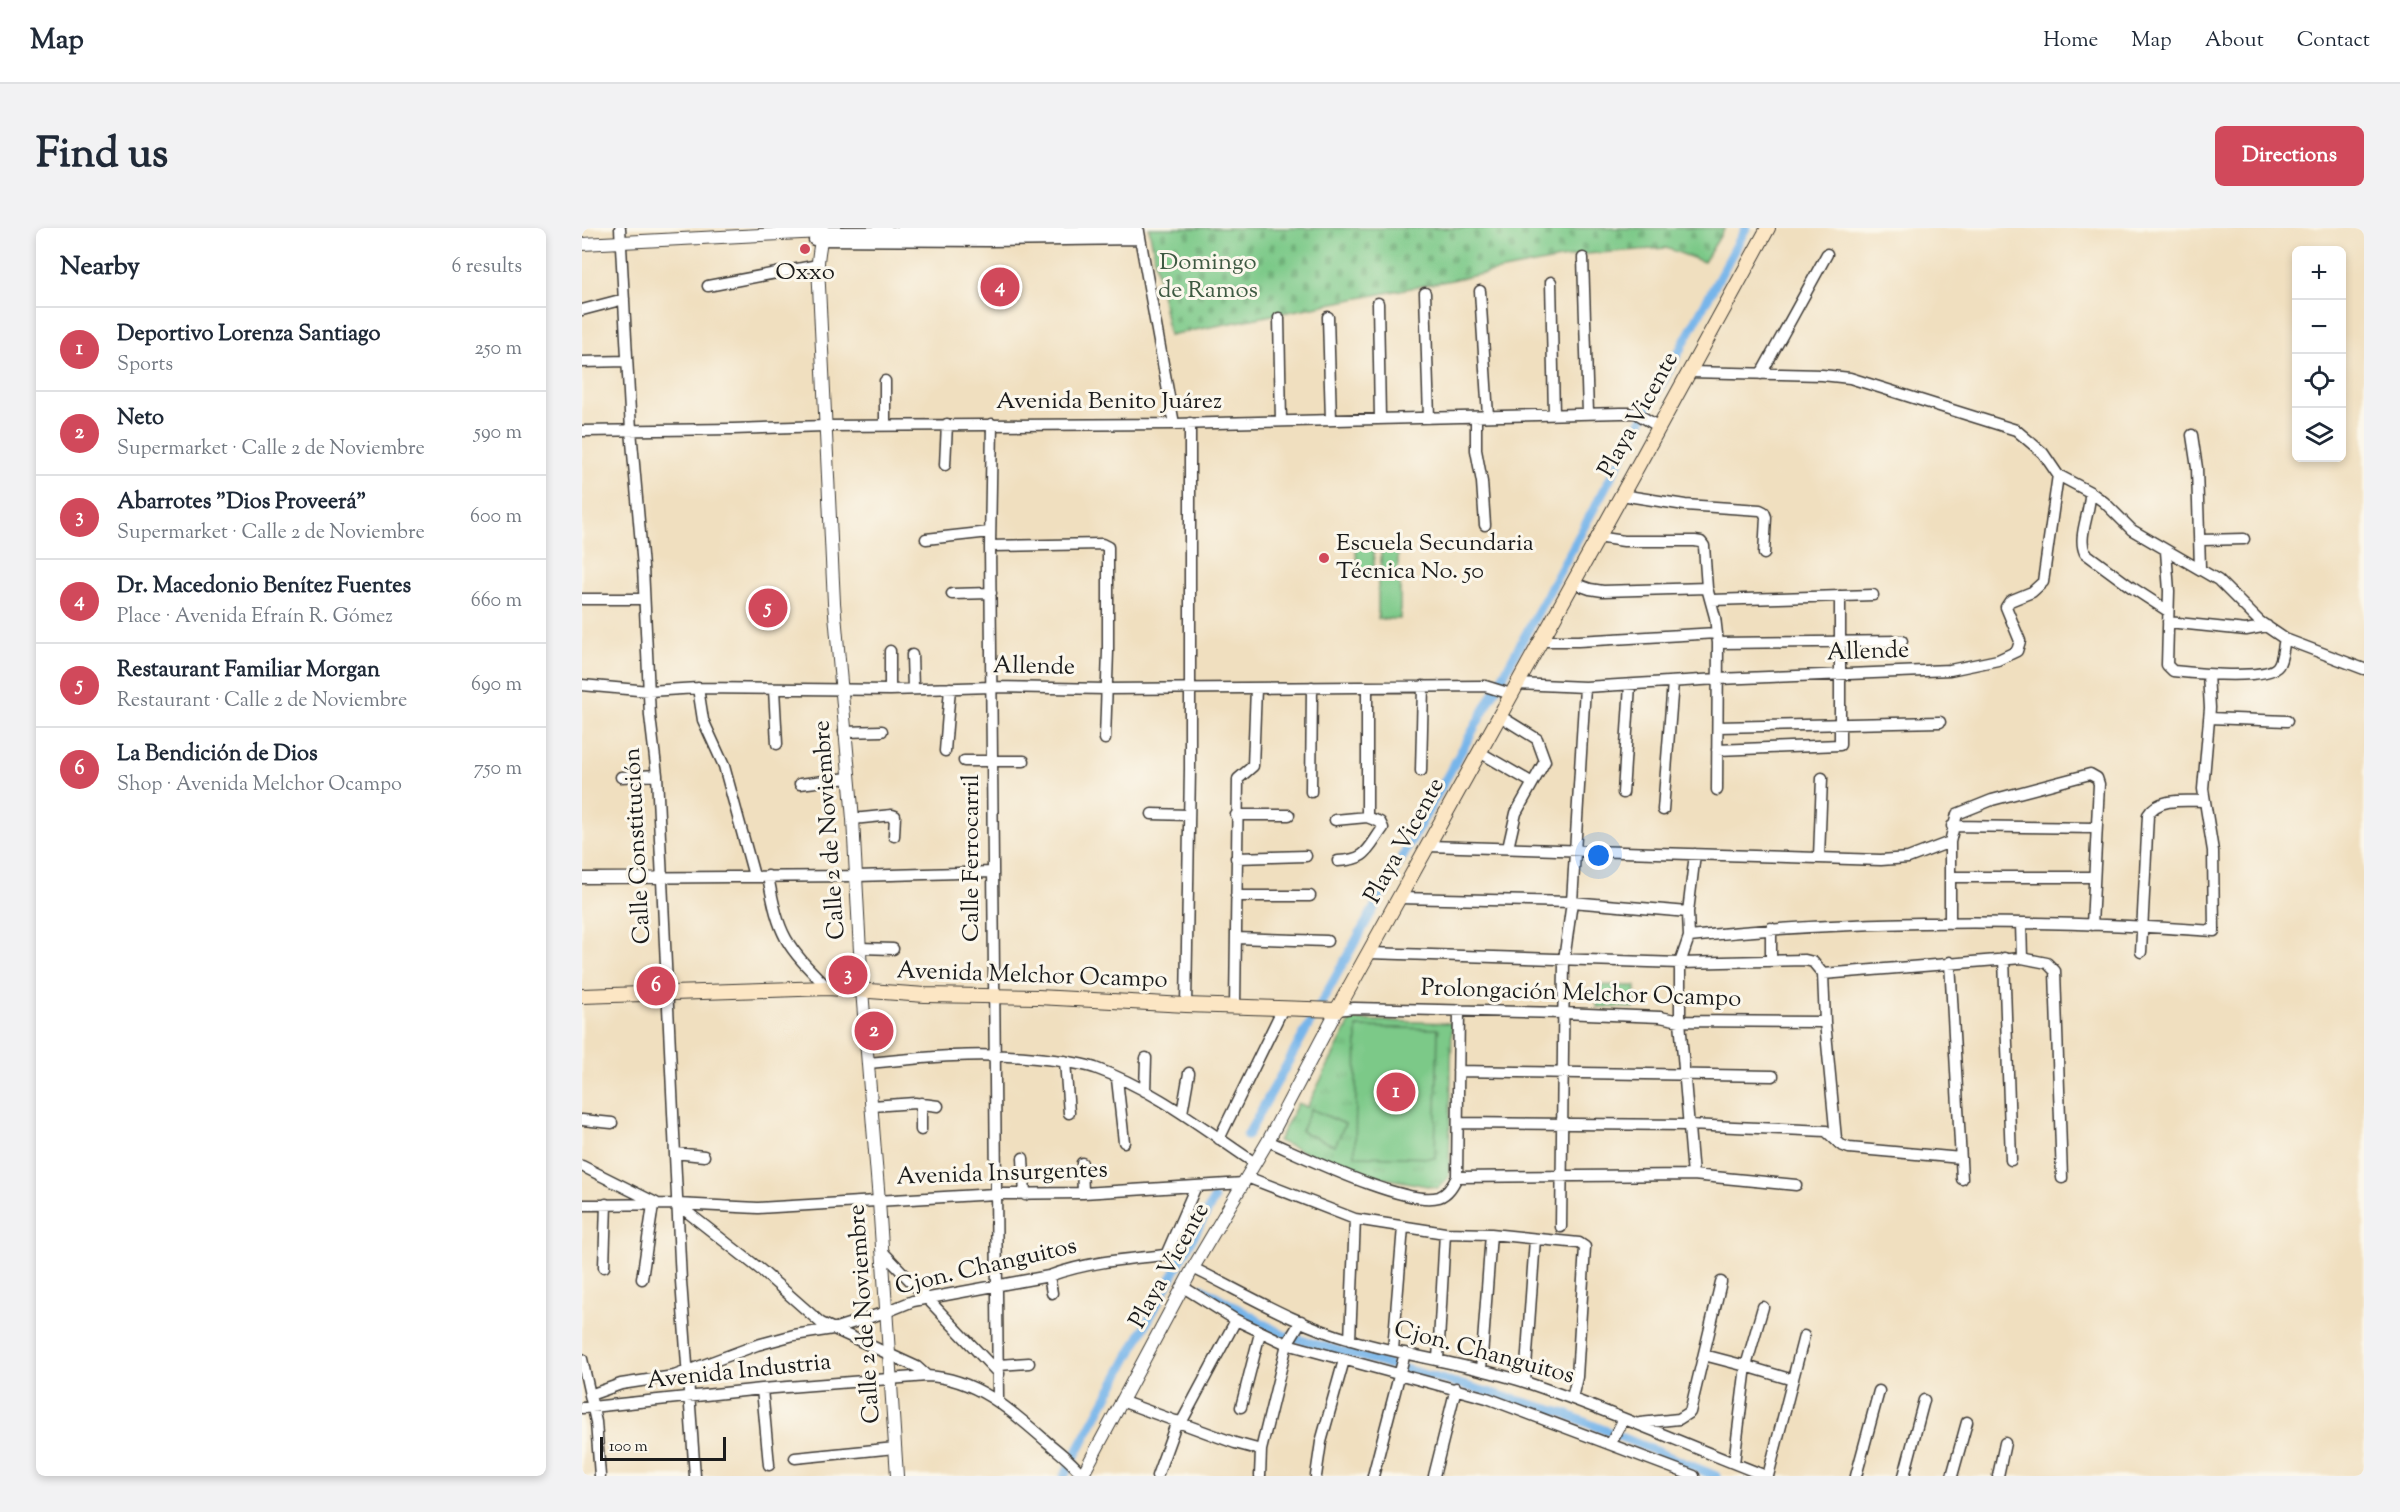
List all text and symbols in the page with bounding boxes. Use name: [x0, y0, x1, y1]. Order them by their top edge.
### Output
text: Map: [30, 21, 84, 61]
text: Home: [2043, 26, 2098, 56]
text: Map: [2131, 26, 2172, 56]
text: About: [2205, 26, 2264, 56]
text: Contact: [2297, 26, 2370, 56]
text: Find us: [36, 126, 168, 186]
button: Directions: [2215, 126, 2364, 186]
marker: Oxxo: [798, 242, 812, 256]
park label: Domingo de Ramos: [1158, 246, 1258, 308]
map controls: [2292, 246, 2346, 462]
button: +: [2292, 246, 2346, 300]
text: Nearby: [60, 249, 140, 286]
text: 6 results: [452, 253, 522, 282]
place label: Oxxo: [775, 256, 835, 290]
pin: 4: [980, 264, 1020, 310]
button: −: [2292, 300, 2346, 354]
text: Deportivo Lorenza Santiago: [117, 319, 380, 351]
text: 1: [76, 335, 83, 364]
text: 250 m: [474, 335, 522, 364]
street label: Playa Vicente: [1590, 346, 1688, 484]
text: Sports: [117, 351, 173, 380]
button: locate: [2292, 354, 2346, 408]
street label: Avenida Benito Juárez: [996, 385, 1222, 419]
text: Neto: [117, 403, 164, 435]
button: layers: [2292, 408, 2346, 462]
text: 2: [75, 419, 84, 448]
text: 590 m: [474, 419, 522, 448]
text: Supermarket · Calle 2 de Noviembre: [117, 435, 425, 464]
text: Abarrotes "Dios Proveerá": [117, 487, 366, 519]
text: 3: [75, 503, 84, 532]
text: 600 m: [470, 503, 522, 532]
text: Supermarket · Calle 2 de Noviembre: [117, 519, 425, 548]
place label: Escuela Secundaria Técnica No. 50: [1336, 527, 1534, 589]
marker: Escuela Secundaria Técnica No. 50: [1317, 551, 1331, 565]
text: Dr. Macedonio Benítez Fuentes: [117, 571, 411, 603]
pin: 5: [748, 586, 788, 631]
text: 4: [74, 587, 85, 616]
text: 660 m: [471, 587, 522, 616]
text: Place · Avenida Efraín R. Gómez: [117, 603, 393, 632]
street label: Allende: [1826, 634, 1910, 670]
street label: Allende: [993, 649, 1075, 685]
text: Restaurant Familiar Morgan: [117, 655, 380, 687]
text: 5: [76, 671, 83, 700]
text: 690 m: [471, 671, 522, 700]
text: Restaurant · Calle 2 de Noviembre: [117, 687, 407, 716]
street label: Calle 2 de Noviembre: [805, 719, 855, 941]
text: La Bendición de Dios: [117, 739, 318, 771]
street label: Calle Constitución: [616, 747, 660, 945]
text: 6: [75, 755, 84, 784]
text: 750 m: [474, 755, 522, 784]
text: Shop · Avenida Melchor Ocampo: [117, 771, 402, 800]
street label: Playa Vicente: [1356, 772, 1454, 910]
street label: Calle Ferrocarril: [955, 774, 989, 942]
your location: [1584, 841, 1613, 870]
pin: 3: [828, 952, 868, 998]
street label: Avenida Melchor Ocampo: [896, 954, 1168, 998]
pin: 6: [636, 964, 676, 1008]
street label: Prolongación Melchor Ocampo: [1420, 971, 1742, 1017]
pin: 2: [854, 1008, 894, 1054]
pin: 1: [1376, 1070, 1416, 1114]
street label: Avenida Insurgentes: [896, 1153, 1108, 1195]
street label: Playa Vicente: [1121, 1197, 1219, 1335]
street label: Calle 2 de Noviembre: [840, 1203, 890, 1425]
street label: Cjon. Changuitos: [892, 1230, 1080, 1304]
street label: Cjon. Changuitos: [1390, 1313, 1578, 1393]
street label: Avenida Industria: [645, 1345, 833, 1399]
scale bar: [600, 1434, 726, 1462]
text: 100 m: [609, 1436, 648, 1459]

